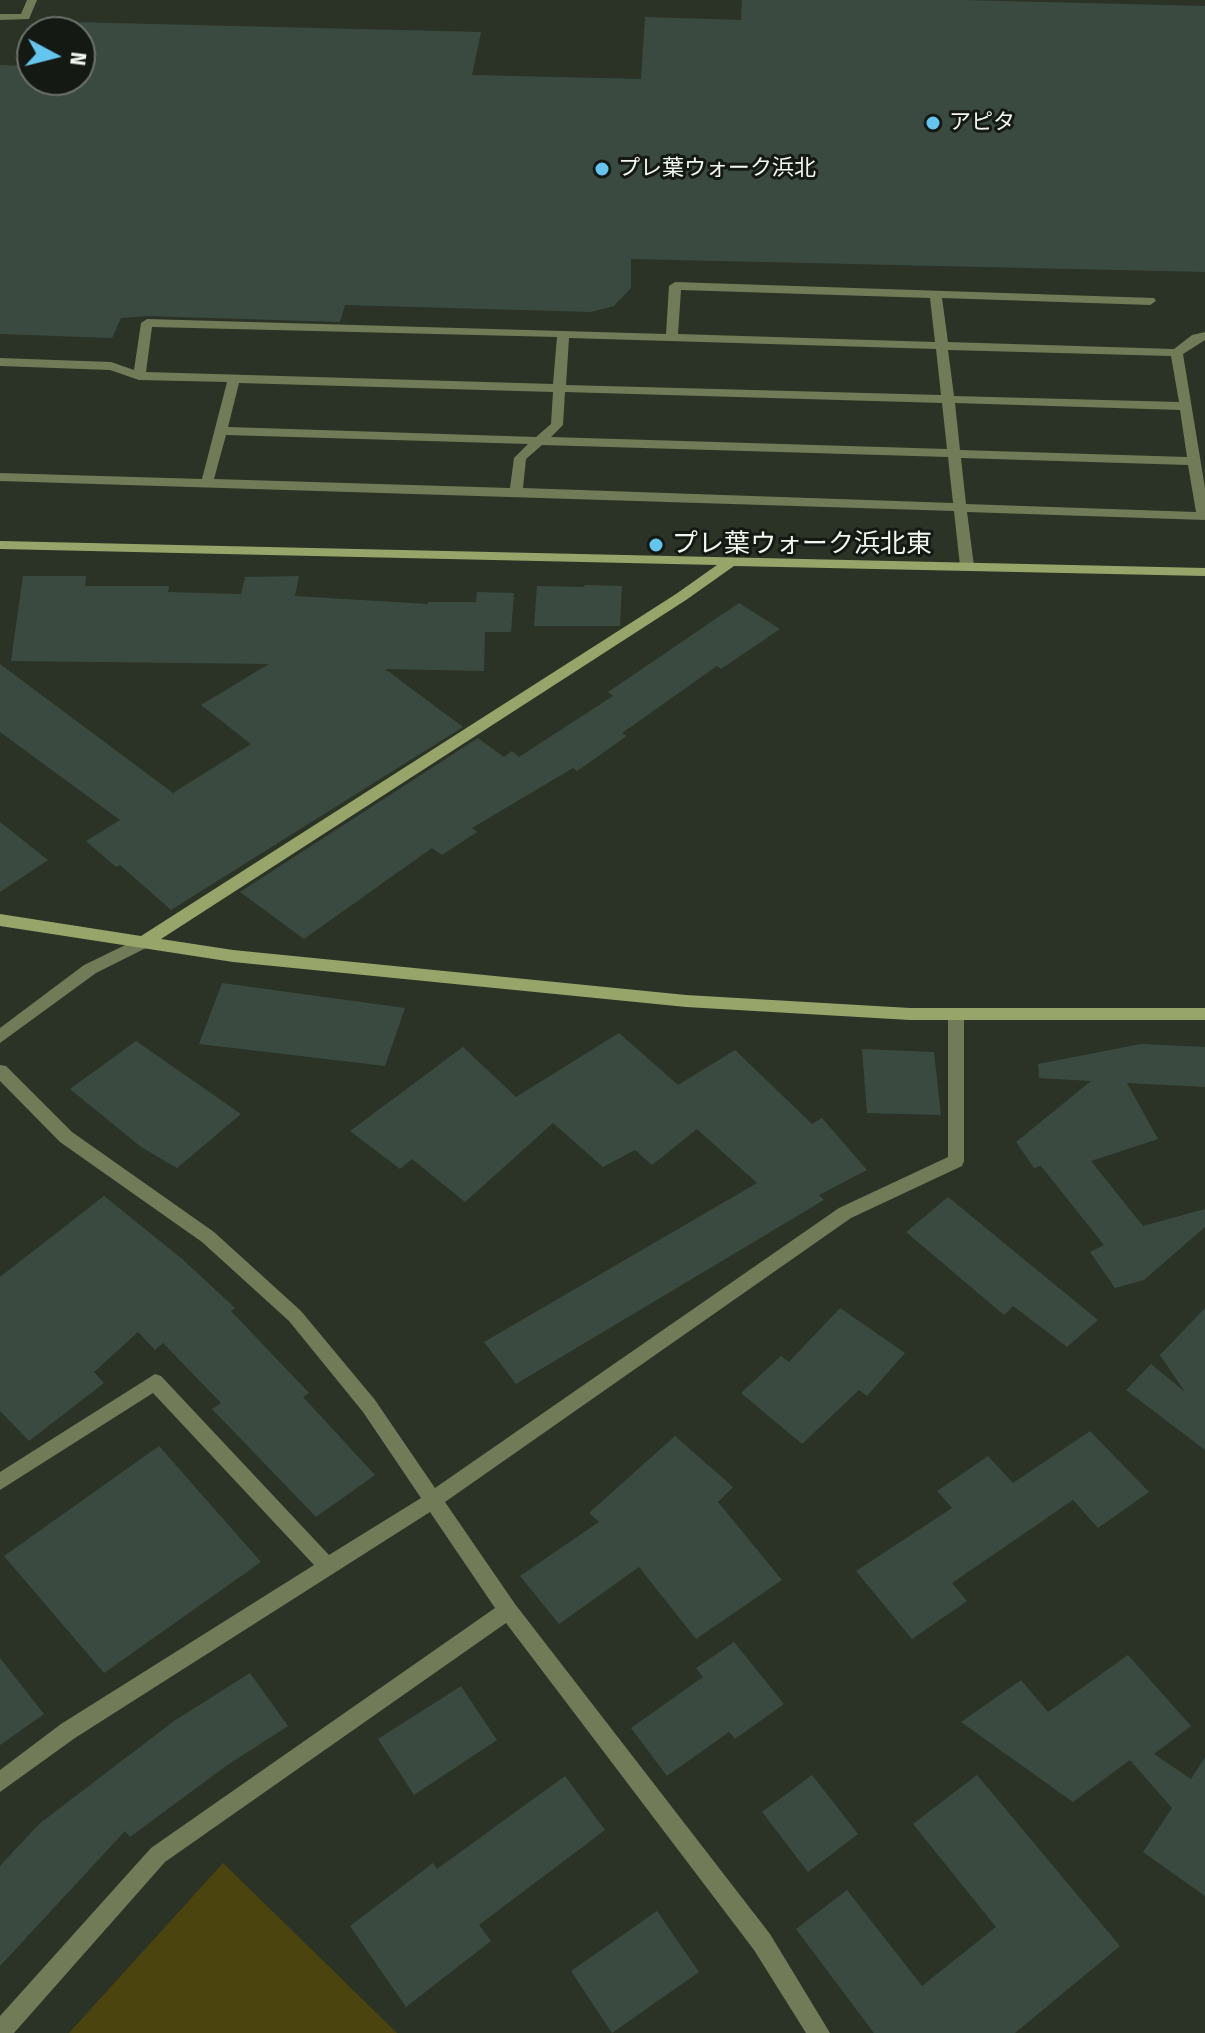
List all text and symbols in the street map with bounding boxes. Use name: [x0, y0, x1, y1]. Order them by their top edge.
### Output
north arrow: [16, 16, 96, 96]
text: N: [64, 51, 93, 67]
place label: アピタ: [949, 110, 1015, 136]
marker: アピタ: [924, 114, 942, 132]
place label: プレ葉ウォーク浜北: [618, 156, 816, 182]
marker: プレ葉ウォーク浜北: [593, 160, 611, 178]
place label: プレ葉ウォーク浜北東: [672, 529, 932, 561]
marker: プレ葉ウォーク浜北東: [647, 536, 665, 554]

